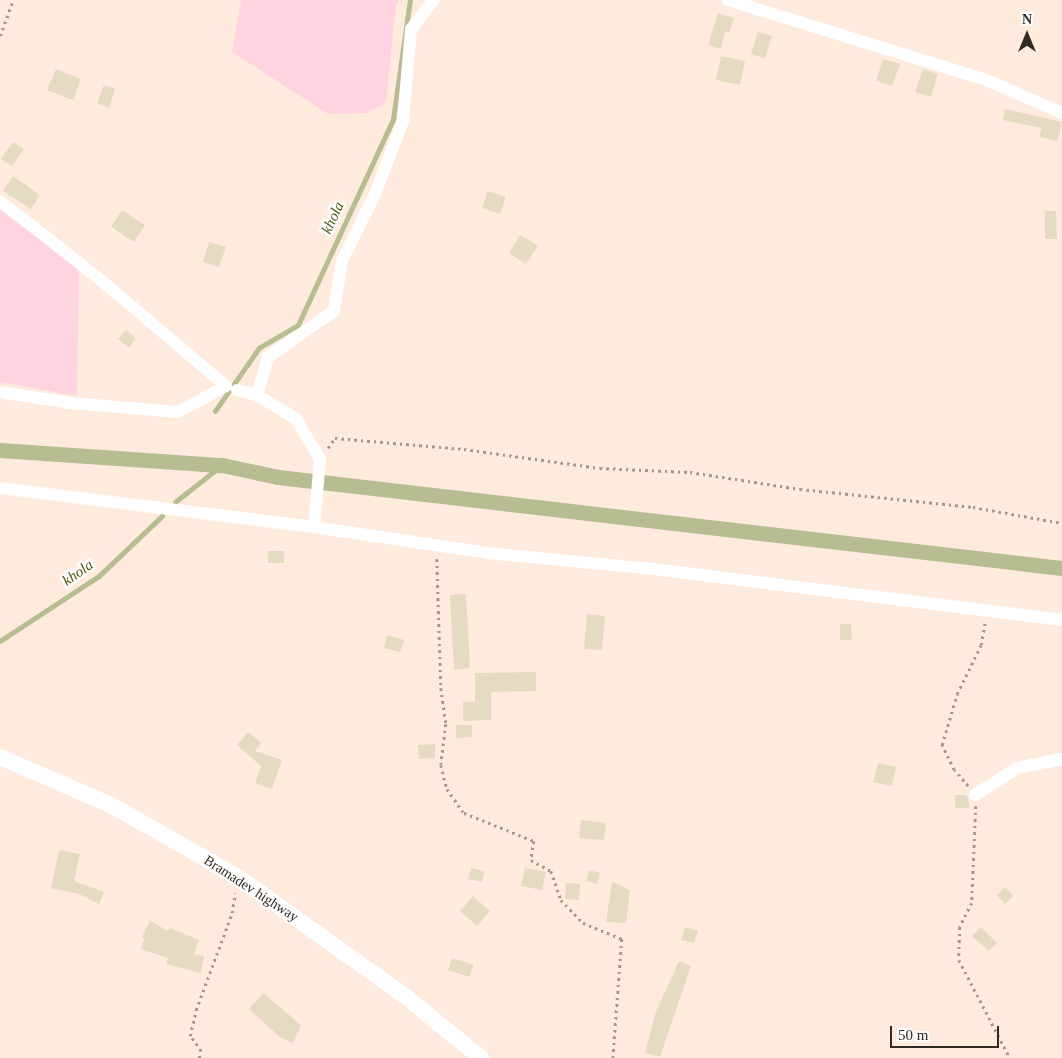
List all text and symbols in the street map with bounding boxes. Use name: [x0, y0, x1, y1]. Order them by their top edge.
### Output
north arrow: [1002, 10, 1052, 60]
text: N: [1022, 12, 1032, 27]
water label: khola: [318, 199, 348, 237]
water label: khola: [59, 556, 97, 590]
street label: Bramadev highway: [201, 852, 301, 926]
scale bar: [892, 1016, 1001, 1048]
text: 50 m: [898, 1027, 928, 1043]

